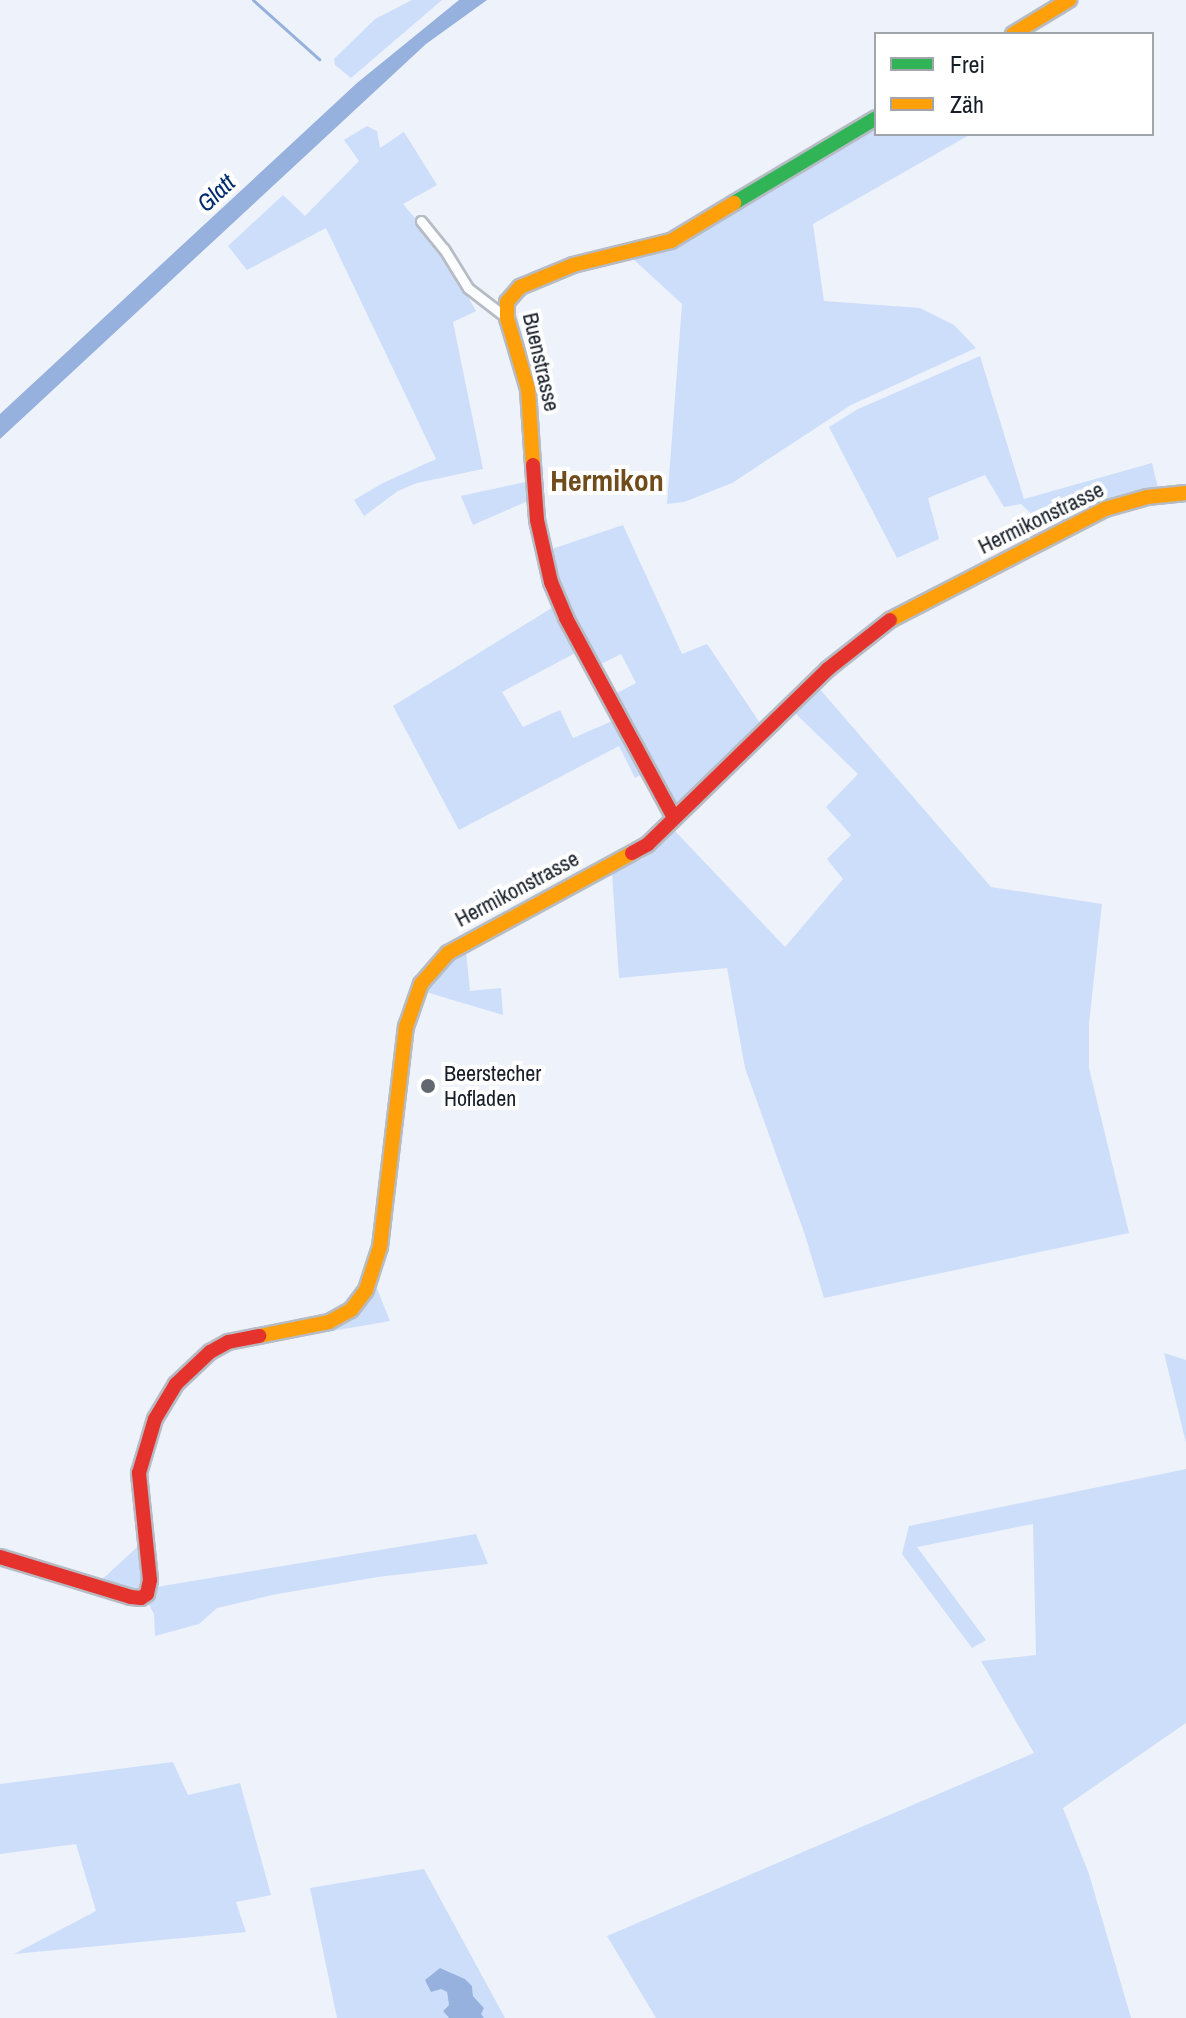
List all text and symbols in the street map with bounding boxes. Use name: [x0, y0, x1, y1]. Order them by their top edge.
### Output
legend: [874, 32, 1154, 136]
text: Frei: [950, 48, 985, 80]
text: Zäh: [950, 88, 984, 120]
water label: Glatt: [191, 168, 241, 218]
street label: Buenstrasse: [517, 310, 565, 414]
district label: Hermikon: [550, 462, 664, 498]
street label: Hermikonstrasse: [974, 476, 1108, 560]
street label: Hermikonstrasse: [451, 845, 583, 933]
place label: Beerstecher Hofladen: [444, 1060, 541, 1112]
marker: Beerstecher Hofladen: [419, 1077, 437, 1095]

